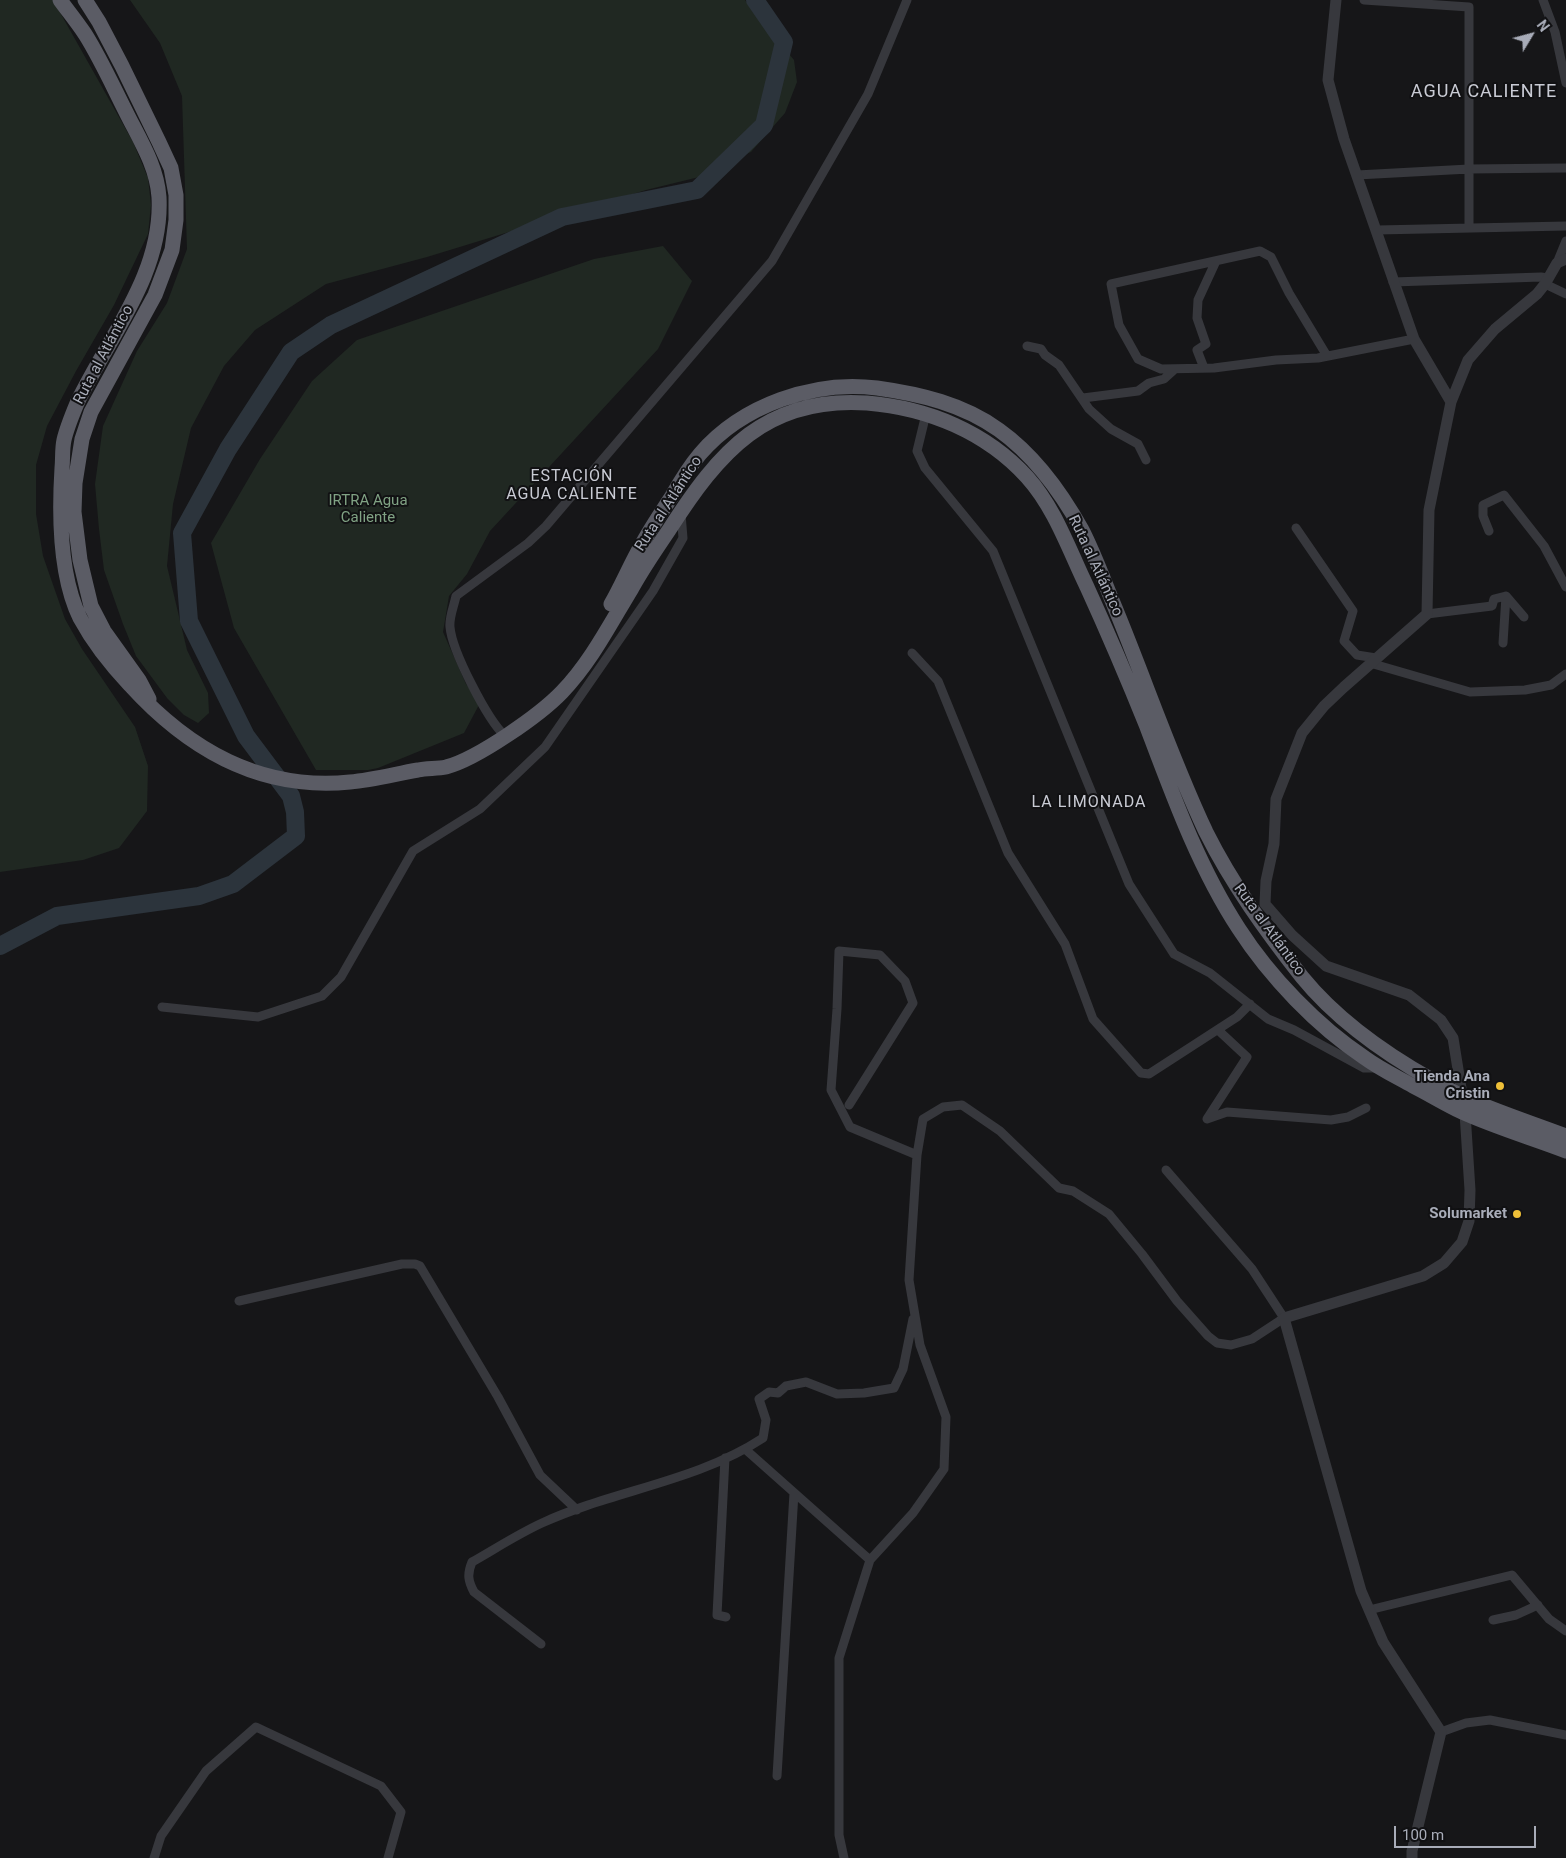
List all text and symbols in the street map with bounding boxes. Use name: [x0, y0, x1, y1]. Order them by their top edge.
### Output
north arrow: [1506, 10, 1556, 60]
text: N: [1534, 17, 1552, 35]
district label: AGUA CALIENTE: [1409, 81, 1559, 103]
street label: Ruta al Atlántico: [70, 302, 138, 408]
street label: Ruta al Atlántico: [632, 453, 706, 555]
district label: ESTACIÓN AGUA CALIENTE: [505, 467, 639, 505]
park label: IRTRA Agua Caliente: [328, 492, 408, 527]
street label: Ruta al Atlántico: [1064, 513, 1126, 619]
district label: LA LIMONADA: [1030, 793, 1148, 813]
street label: Ruta al Atlántico: [1230, 880, 1308, 980]
place label: Tienda Ana Cristin: [1414, 1068, 1490, 1103]
marker: Tienda Ana Cristin: [1494, 1080, 1506, 1092]
place label: Solumarket: [1429, 1205, 1507, 1223]
marker: Solumarket: [1511, 1208, 1523, 1220]
scale bar: [1396, 1816, 1538, 1848]
text: 100 m: [1402, 1826, 1444, 1844]

